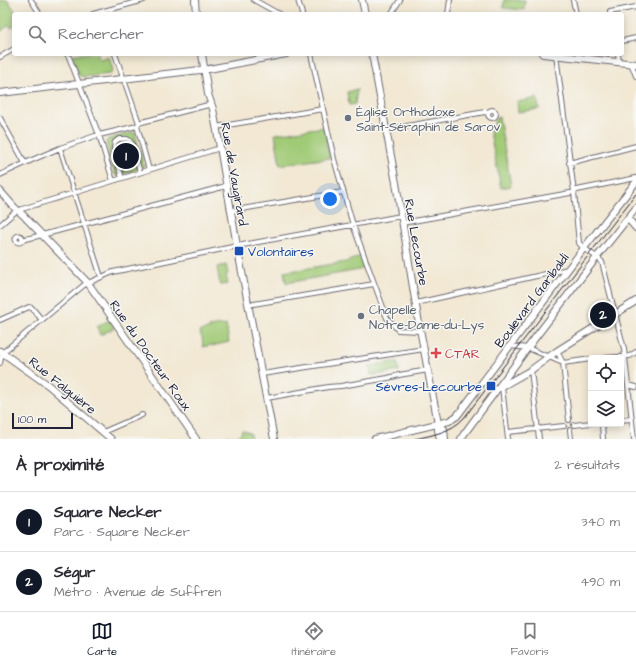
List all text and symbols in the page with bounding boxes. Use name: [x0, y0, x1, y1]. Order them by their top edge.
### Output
search box: [12, 12, 624, 56]
icon: search: [26, 23, 48, 45]
text: Rechercher: [58, 24, 143, 45]
place label: Église Orthodoxe Saint-Séraphin de Sarov: [356, 103, 501, 136]
marker: Église Orthodoxe Saint-Séraphin de Sarov: [343, 113, 353, 123]
street label: Rue de Vaugirard: [215, 121, 252, 228]
pin: 1: [113, 141, 139, 171]
your location: [320, 189, 340, 209]
street label: Rue Lecourbe: [400, 197, 433, 287]
place label: Volontaires: [248, 243, 314, 261]
marker: Volontaires: [233, 245, 245, 257]
street label: Boulevard Garibaldi: [490, 250, 573, 352]
street label: Rue du Docteur Roux: [105, 297, 196, 415]
pin: 2: [590, 300, 616, 330]
place label: Chapelle Notre-Dame-du-Lys: [369, 301, 485, 335]
marker: Chapelle Notre-Dame-du-Lys: [356, 311, 366, 321]
place label: CTAR: [445, 345, 480, 363]
marker: CTAR: [430, 347, 442, 359]
street label: Rue Falguière: [24, 353, 100, 419]
map controls: [588, 355, 624, 427]
button: locate: [588, 355, 624, 391]
place label: Sèvres-Lecourbe: [375, 378, 482, 396]
marker: Sèvres-Lecourbe: [485, 380, 497, 392]
button: layers: [588, 391, 624, 427]
scale bar: [12, 411, 73, 430]
text: 100 m: [18, 412, 46, 427]
text: À proximité: [16, 453, 105, 477]
text: 2 résultats: [554, 456, 620, 474]
text: Square Necker: [54, 502, 162, 523]
text: 1: [28, 513, 30, 531]
text: 340 m: [581, 513, 620, 531]
text: Parc · Square Necker: [54, 523, 190, 541]
text: Ségur: [54, 562, 95, 583]
text: 2: [25, 573, 33, 591]
text: 490 m: [580, 573, 620, 591]
text: Métro · Avenue de Suffren: [54, 583, 221, 601]
tab: Carte: [87, 620, 117, 659]
tab: Itinéraire: [291, 620, 336, 659]
tab: Favoris: [510, 620, 549, 659]

